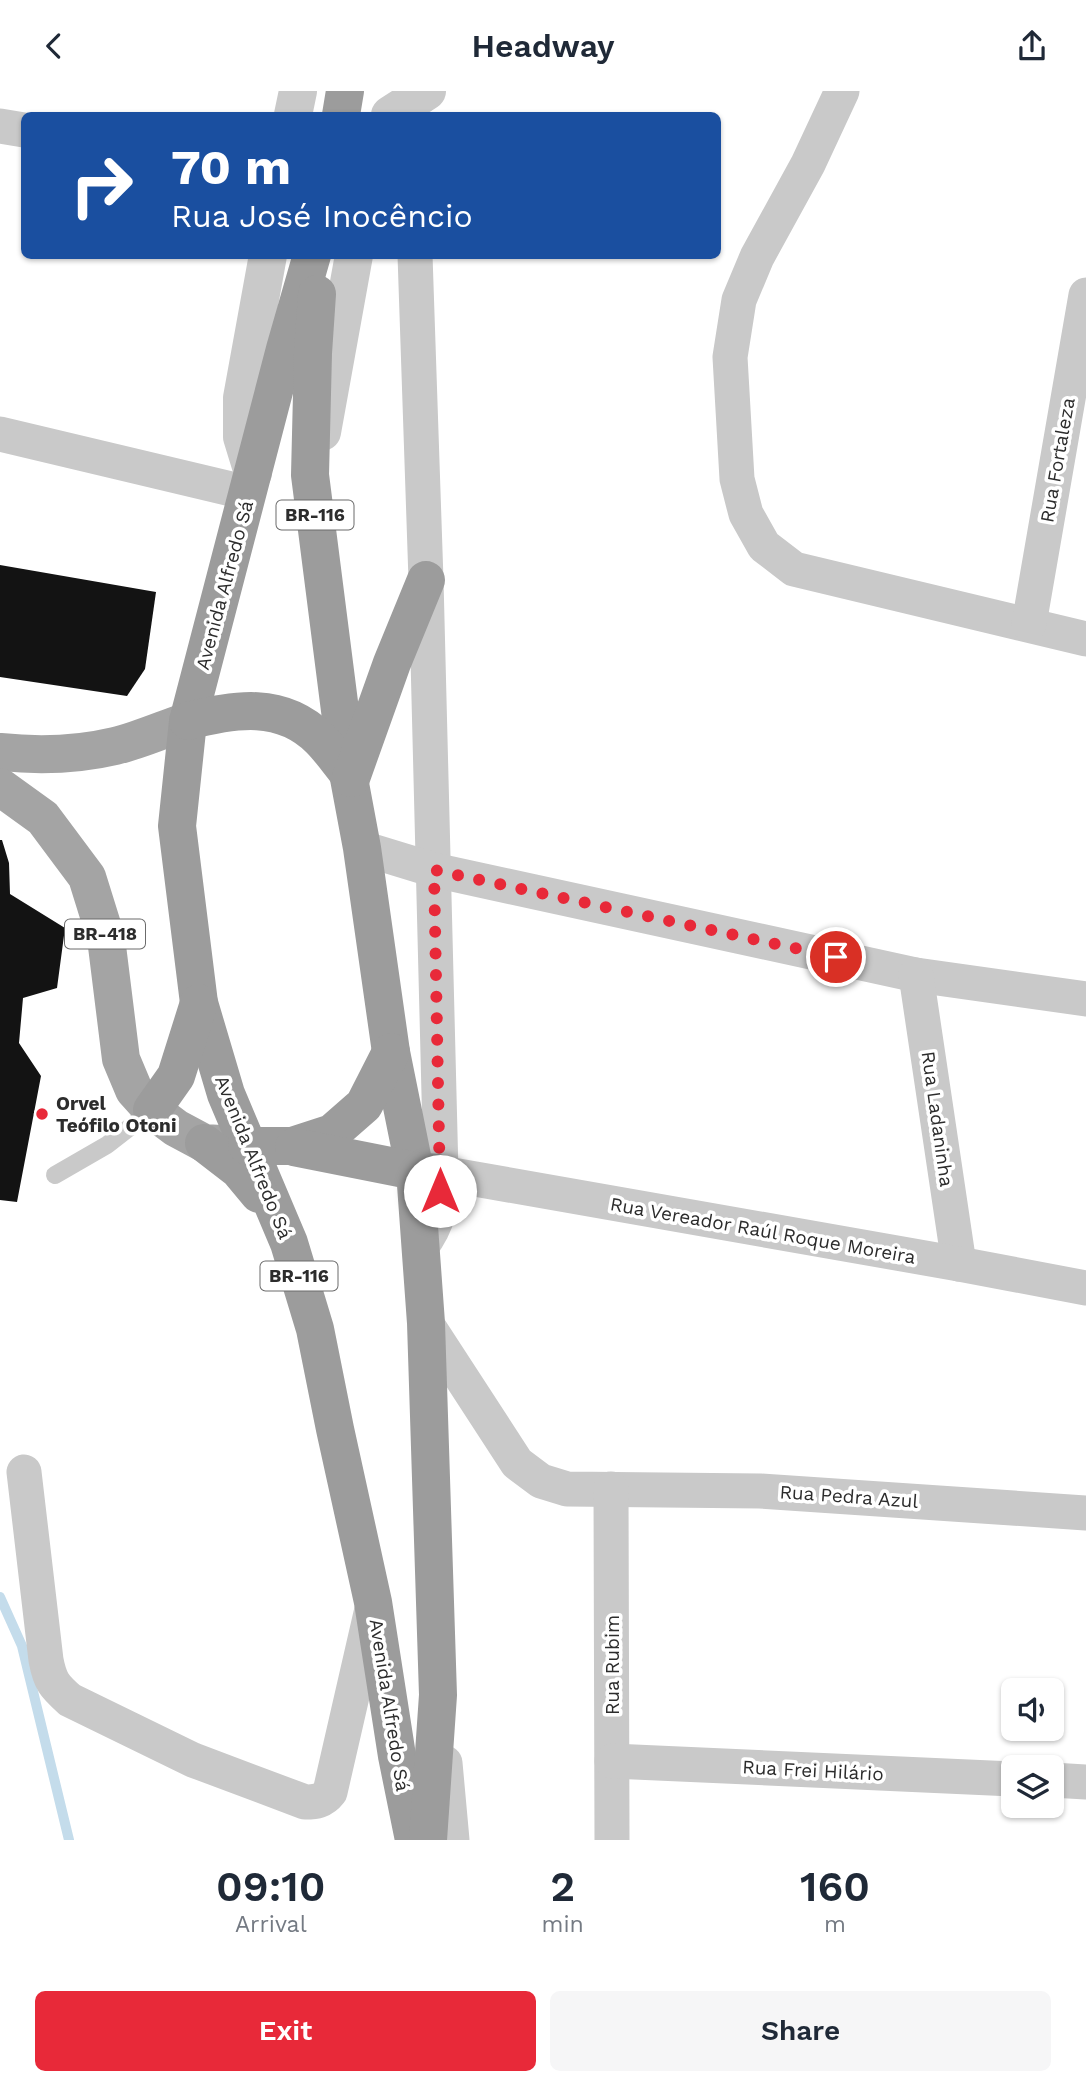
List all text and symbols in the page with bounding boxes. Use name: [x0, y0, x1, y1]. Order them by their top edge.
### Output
icon: back: [35, 27, 73, 65]
text: Headway: [471, 27, 615, 65]
icon: share: [1013, 27, 1051, 65]
text: 70 m: [171, 138, 291, 196]
icon: right: [56, 140, 147, 231]
text: Rua José Inocêncio: [171, 197, 473, 235]
street label: Rua Fortaleza: [1035, 396, 1080, 524]
street label: Avenida Alfredo Sá: [191, 498, 258, 672]
road number: BR-116: [276, 501, 354, 529]
road number: BR-418: [65, 919, 145, 949]
pin: [806, 927, 866, 987]
icon: arrive: [817, 938, 855, 976]
street label: Rua Ladaninha: [917, 1050, 958, 1189]
street label: Avenida Alfredo Sá: [210, 1072, 297, 1243]
place label: Orvel Teófilo Otoni: [56, 1092, 176, 1137]
marker: Orvel Teófilo Otoni: [34, 1106, 50, 1122]
position arrow: [403, 1154, 477, 1228]
street label: Rua Vereador Raúl Roque Moreira: [608, 1192, 918, 1269]
road number: BR-116: [260, 1261, 338, 1291]
street label: Rua Pedra Azul: [779, 1480, 919, 1513]
street label: Rua Rubim: [601, 1615, 624, 1715]
street label: Avenida Alfredo Sá: [365, 1617, 415, 1793]
map controls: [1001, 1678, 1064, 1818]
button: sound: [1001, 1678, 1064, 1741]
street label: Rua Frei Hilário: [742, 1755, 884, 1786]
button: layers: [1001, 1755, 1064, 1818]
text: 09:10: [216, 1862, 326, 1911]
text: 2: [550, 1862, 575, 1911]
text: 160: [800, 1862, 870, 1911]
text: Arrival: [235, 1911, 307, 1938]
text: min: [542, 1911, 584, 1938]
text: m: [824, 1911, 846, 1938]
button: Exit: [35, 1991, 536, 2071]
button: Share: [550, 1991, 1051, 2071]

